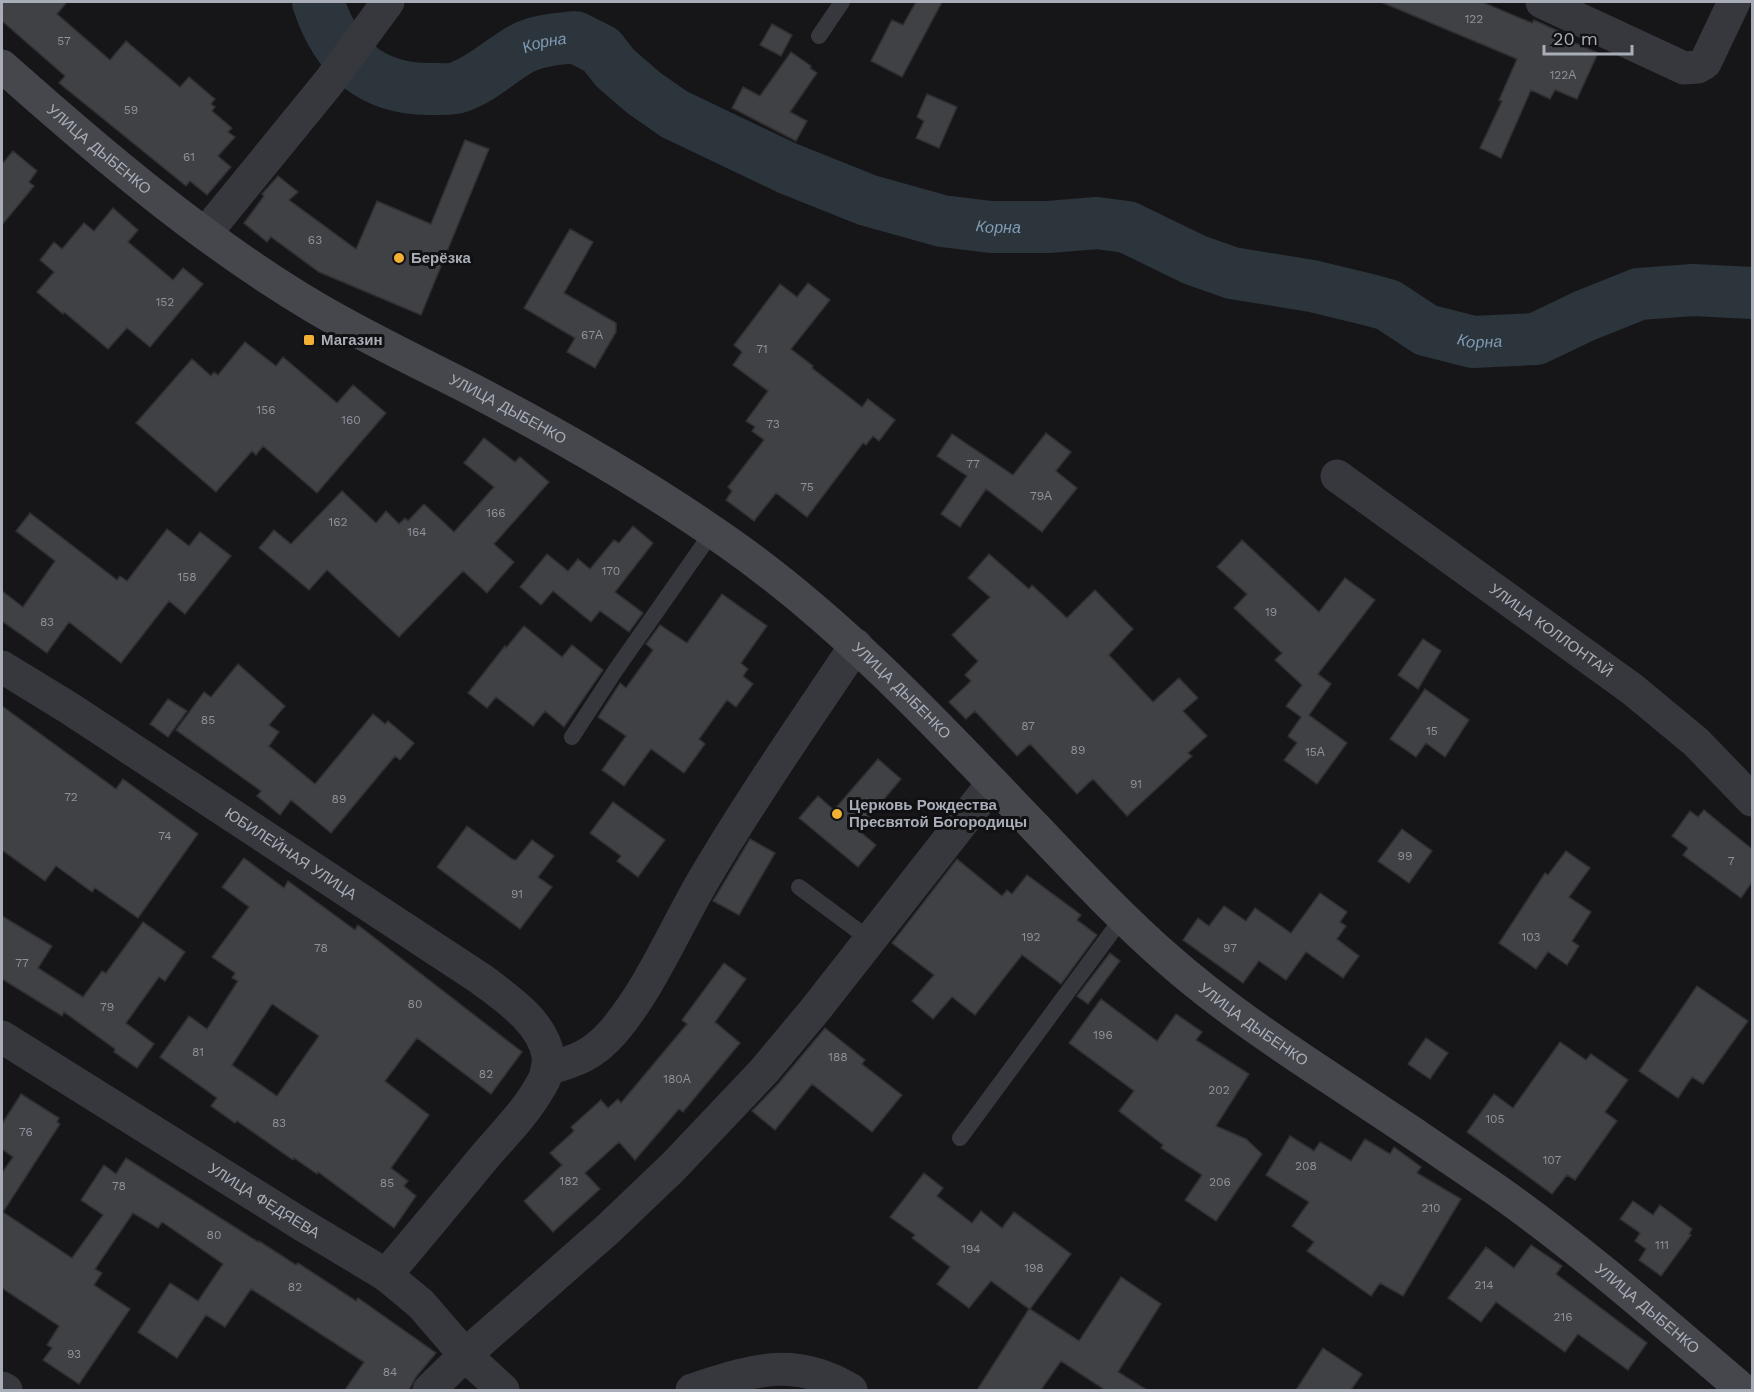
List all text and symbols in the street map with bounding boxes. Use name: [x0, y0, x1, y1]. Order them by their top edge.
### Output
house number: 122: [1465, 12, 1483, 26]
scale bar: [1544, 18, 1632, 56]
text: 20 m: [1553, 28, 1598, 49]
water label: Корна: [519, 29, 567, 57]
house number: 57: [57, 34, 71, 48]
house number: 122А: [1550, 68, 1576, 82]
street label: УЛИЦА ДЫБЕНКО: [43, 101, 155, 198]
house number: 59: [124, 103, 138, 117]
house number: 61: [183, 150, 195, 164]
water label: Корна: [975, 216, 1021, 237]
house number: 63: [308, 233, 322, 247]
place label: Берёзка: [411, 249, 472, 267]
marker: Берёзка: [392, 251, 406, 265]
house number: 152: [156, 295, 174, 309]
house number: 67А: [581, 328, 603, 342]
water label: Корна: [1455, 329, 1503, 352]
place label: Магазин: [321, 331, 383, 349]
marker: Магазин: [302, 333, 316, 347]
house number: 71: [756, 342, 768, 356]
street label: УЛИЦА ДЫБЕНКО: [446, 370, 570, 448]
house number: 156: [257, 403, 275, 417]
house number: 160: [341, 413, 361, 427]
house number: 73: [766, 417, 780, 431]
house number: 77: [966, 457, 980, 471]
house number: 75: [800, 480, 814, 494]
house number: 79А: [1030, 489, 1052, 503]
house number: 166: [486, 506, 506, 520]
house number: 162: [329, 515, 347, 529]
house number: 164: [407, 525, 427, 539]
house number: 170: [602, 564, 620, 578]
house number: 158: [177, 570, 197, 584]
street label: УЛИЦА КОЛЛОНТАЙ: [1486, 580, 1616, 681]
house number: 19: [1265, 605, 1277, 619]
house number: 83: [40, 615, 54, 629]
street label: УЛИЦА ДЫБЕНКО: [849, 639, 954, 743]
house number: 85: [201, 713, 215, 727]
house number: 87: [1021, 719, 1035, 733]
house number: 15: [1426, 724, 1438, 738]
house number: 89: [1071, 743, 1085, 757]
house number: 15А: [1305, 745, 1325, 759]
house number: 91: [1130, 777, 1142, 791]
house number: 72: [64, 790, 78, 804]
house number: 89: [332, 792, 346, 806]
place label: Церковь Рождества Пресвятой Богородицы: [849, 796, 1027, 831]
street label: ЮБИЛЕЙНАЯ УЛИЦА: [221, 804, 360, 904]
marker: Церковь Рождества Пресвятой Богородицы: [830, 807, 844, 821]
house number: 74: [158, 829, 172, 843]
house number: 99: [1398, 849, 1412, 863]
house number: 7: [1728, 854, 1735, 868]
house number: 91: [511, 887, 523, 901]
house number: 192: [1021, 930, 1041, 944]
house number: 103: [1522, 930, 1540, 944]
house number: 78: [314, 941, 328, 955]
house number: 97: [1223, 941, 1237, 955]
house number: 77: [15, 956, 29, 970]
street label: УЛИЦА ДЫБЕНКО: [1195, 979, 1311, 1070]
house number: 80: [408, 997, 422, 1011]
house number: 79: [100, 1000, 114, 1014]
house number: 196: [1093, 1028, 1113, 1042]
house number: 81: [192, 1045, 204, 1059]
house number: 188: [828, 1050, 848, 1064]
house number: 82: [479, 1067, 493, 1081]
house number: 180А: [663, 1072, 691, 1086]
house number: 202: [1208, 1083, 1230, 1097]
house number: 105: [1485, 1112, 1505, 1126]
house number: 83: [272, 1116, 286, 1130]
house number: 76: [19, 1125, 33, 1139]
house number: 107: [1543, 1153, 1562, 1167]
street label: УЛИЦА ФЕДЯЕВА: [205, 1159, 323, 1242]
house number: 208: [1295, 1159, 1317, 1173]
house number: 182: [559, 1174, 579, 1188]
house number: 206: [1209, 1175, 1231, 1189]
house number: 85: [380, 1176, 394, 1190]
house number: 78: [112, 1179, 126, 1193]
house number: 210: [1421, 1201, 1441, 1215]
house number: 80: [207, 1228, 221, 1242]
house number: 111: [1655, 1238, 1669, 1252]
house number: 194: [961, 1242, 981, 1256]
street label: УЛИЦА ДЫБЕНКО: [1592, 1260, 1703, 1358]
house number: 198: [1024, 1261, 1044, 1275]
house number: 214: [1474, 1278, 1494, 1292]
house number: 82: [288, 1280, 302, 1294]
house number: 216: [1554, 1310, 1572, 1324]
house number: 93: [67, 1347, 81, 1361]
house number: 84: [383, 1365, 397, 1379]

